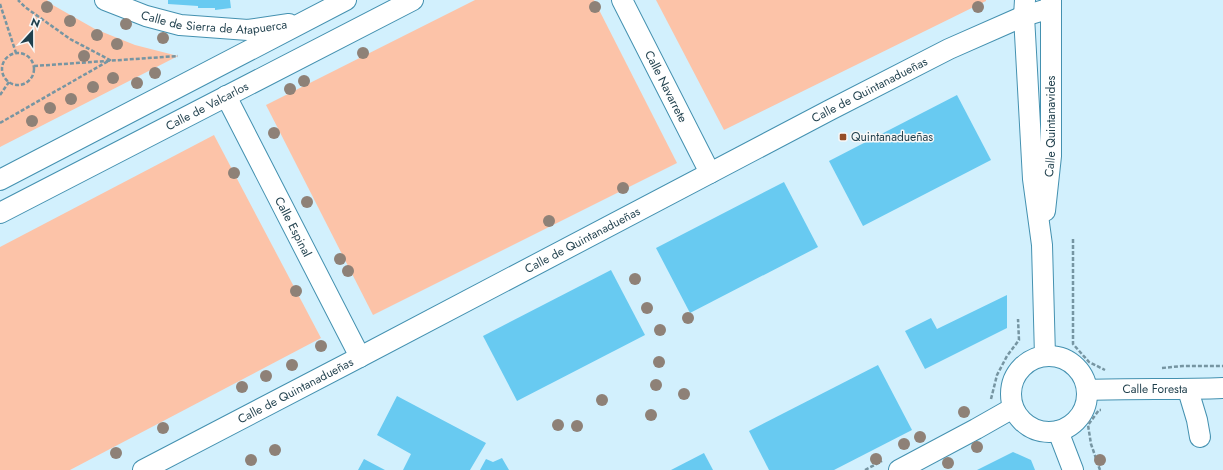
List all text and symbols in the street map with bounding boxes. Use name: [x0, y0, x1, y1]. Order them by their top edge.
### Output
street label: Calle de Sierra de Atapuerca: [138, 6, 289, 39]
north arrow: [12, 12, 52, 52]
text: N: [29, 14, 43, 32]
street label: Calle Navarrete: [640, 47, 692, 126]
street label: Calle de Quintanadueñas: [808, 52, 931, 127]
street label: Calle Quintanavides: [1040, 75, 1060, 178]
street label: Calle de Valcarlos: [162, 77, 252, 135]
place label: Quintanadueñas: [851, 128, 933, 146]
marker: Quintanadueñas: [838, 132, 848, 142]
street label: Calle Espinal: [270, 193, 316, 260]
street label: Calle de Quintanadueñas: [522, 202, 644, 278]
street label: Calle de Quintanadueñas: [235, 353, 357, 428]
street label: Calle Foresta: [1122, 380, 1188, 398]

